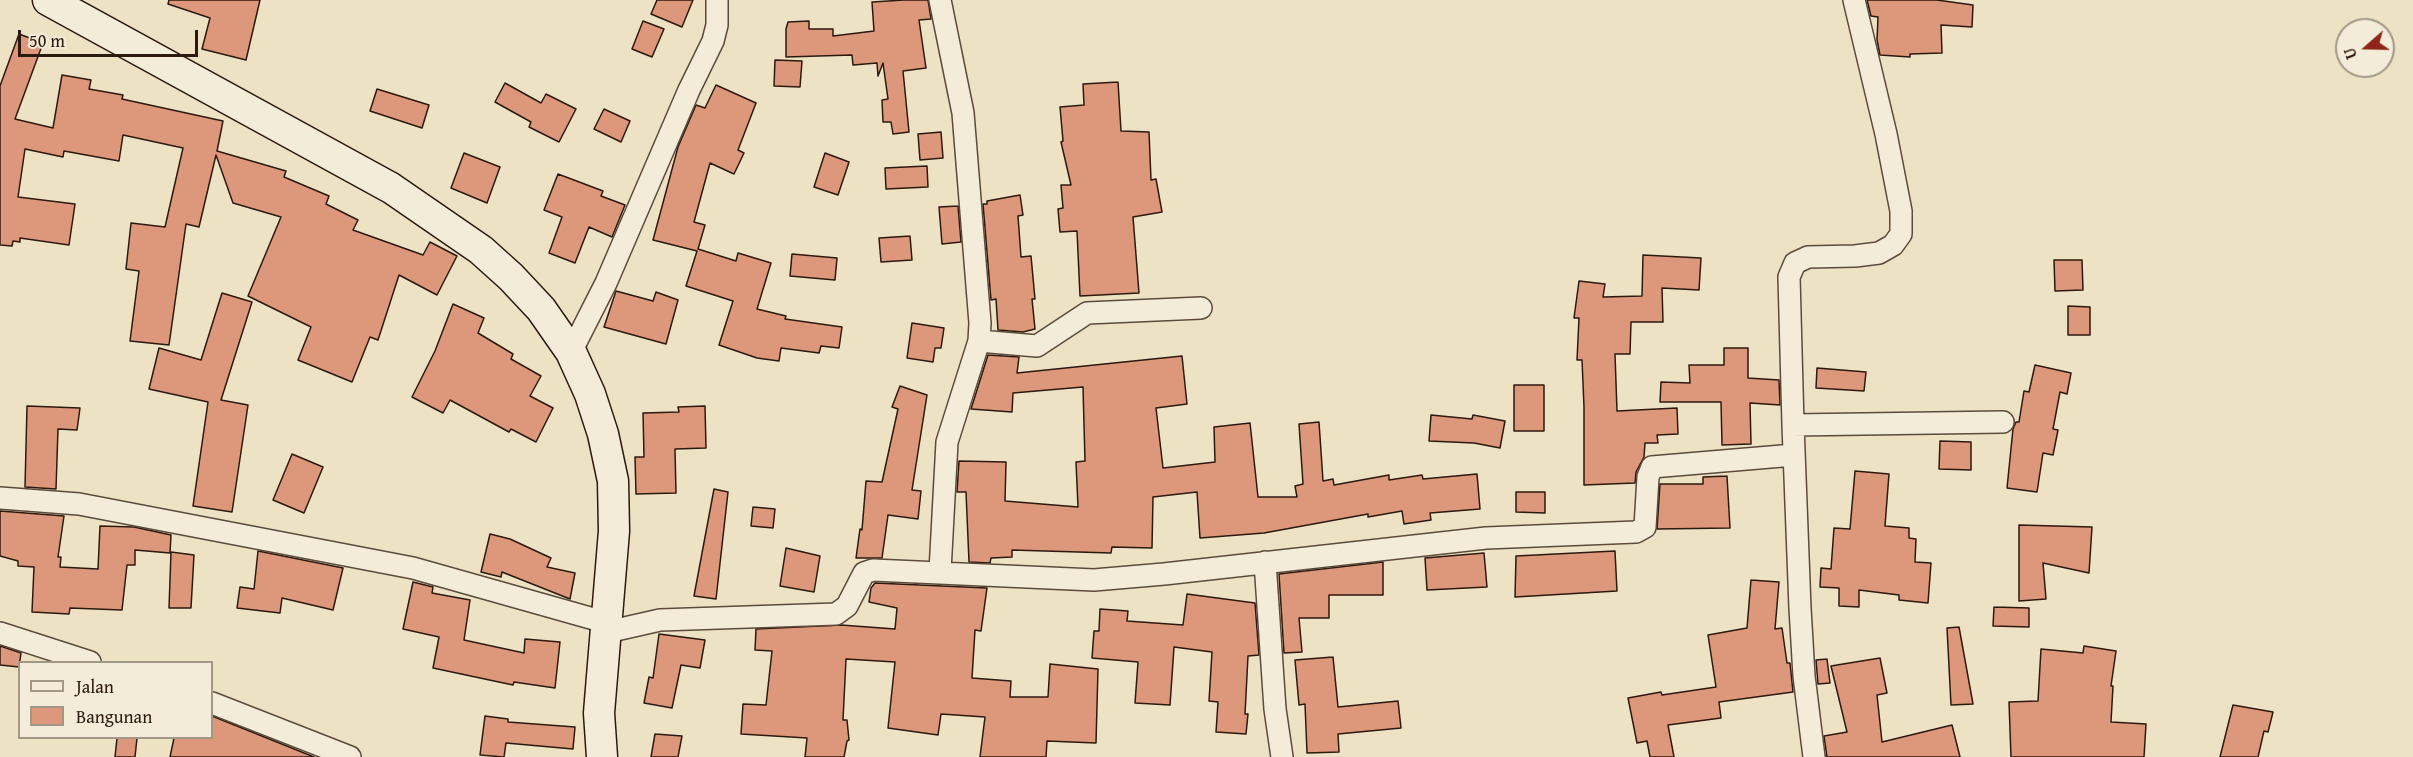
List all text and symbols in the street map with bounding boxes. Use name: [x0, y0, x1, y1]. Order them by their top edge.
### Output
scale bar: [21, 18, 201, 56]
north arrow: [2335, 18, 2395, 78]
text: 50 m: [29, 27, 65, 54]
text: U: [2337, 44, 2363, 63]
legend: [18, 661, 213, 739]
text: Jalan: [76, 673, 114, 700]
text: Bangunan: [76, 703, 152, 730]

